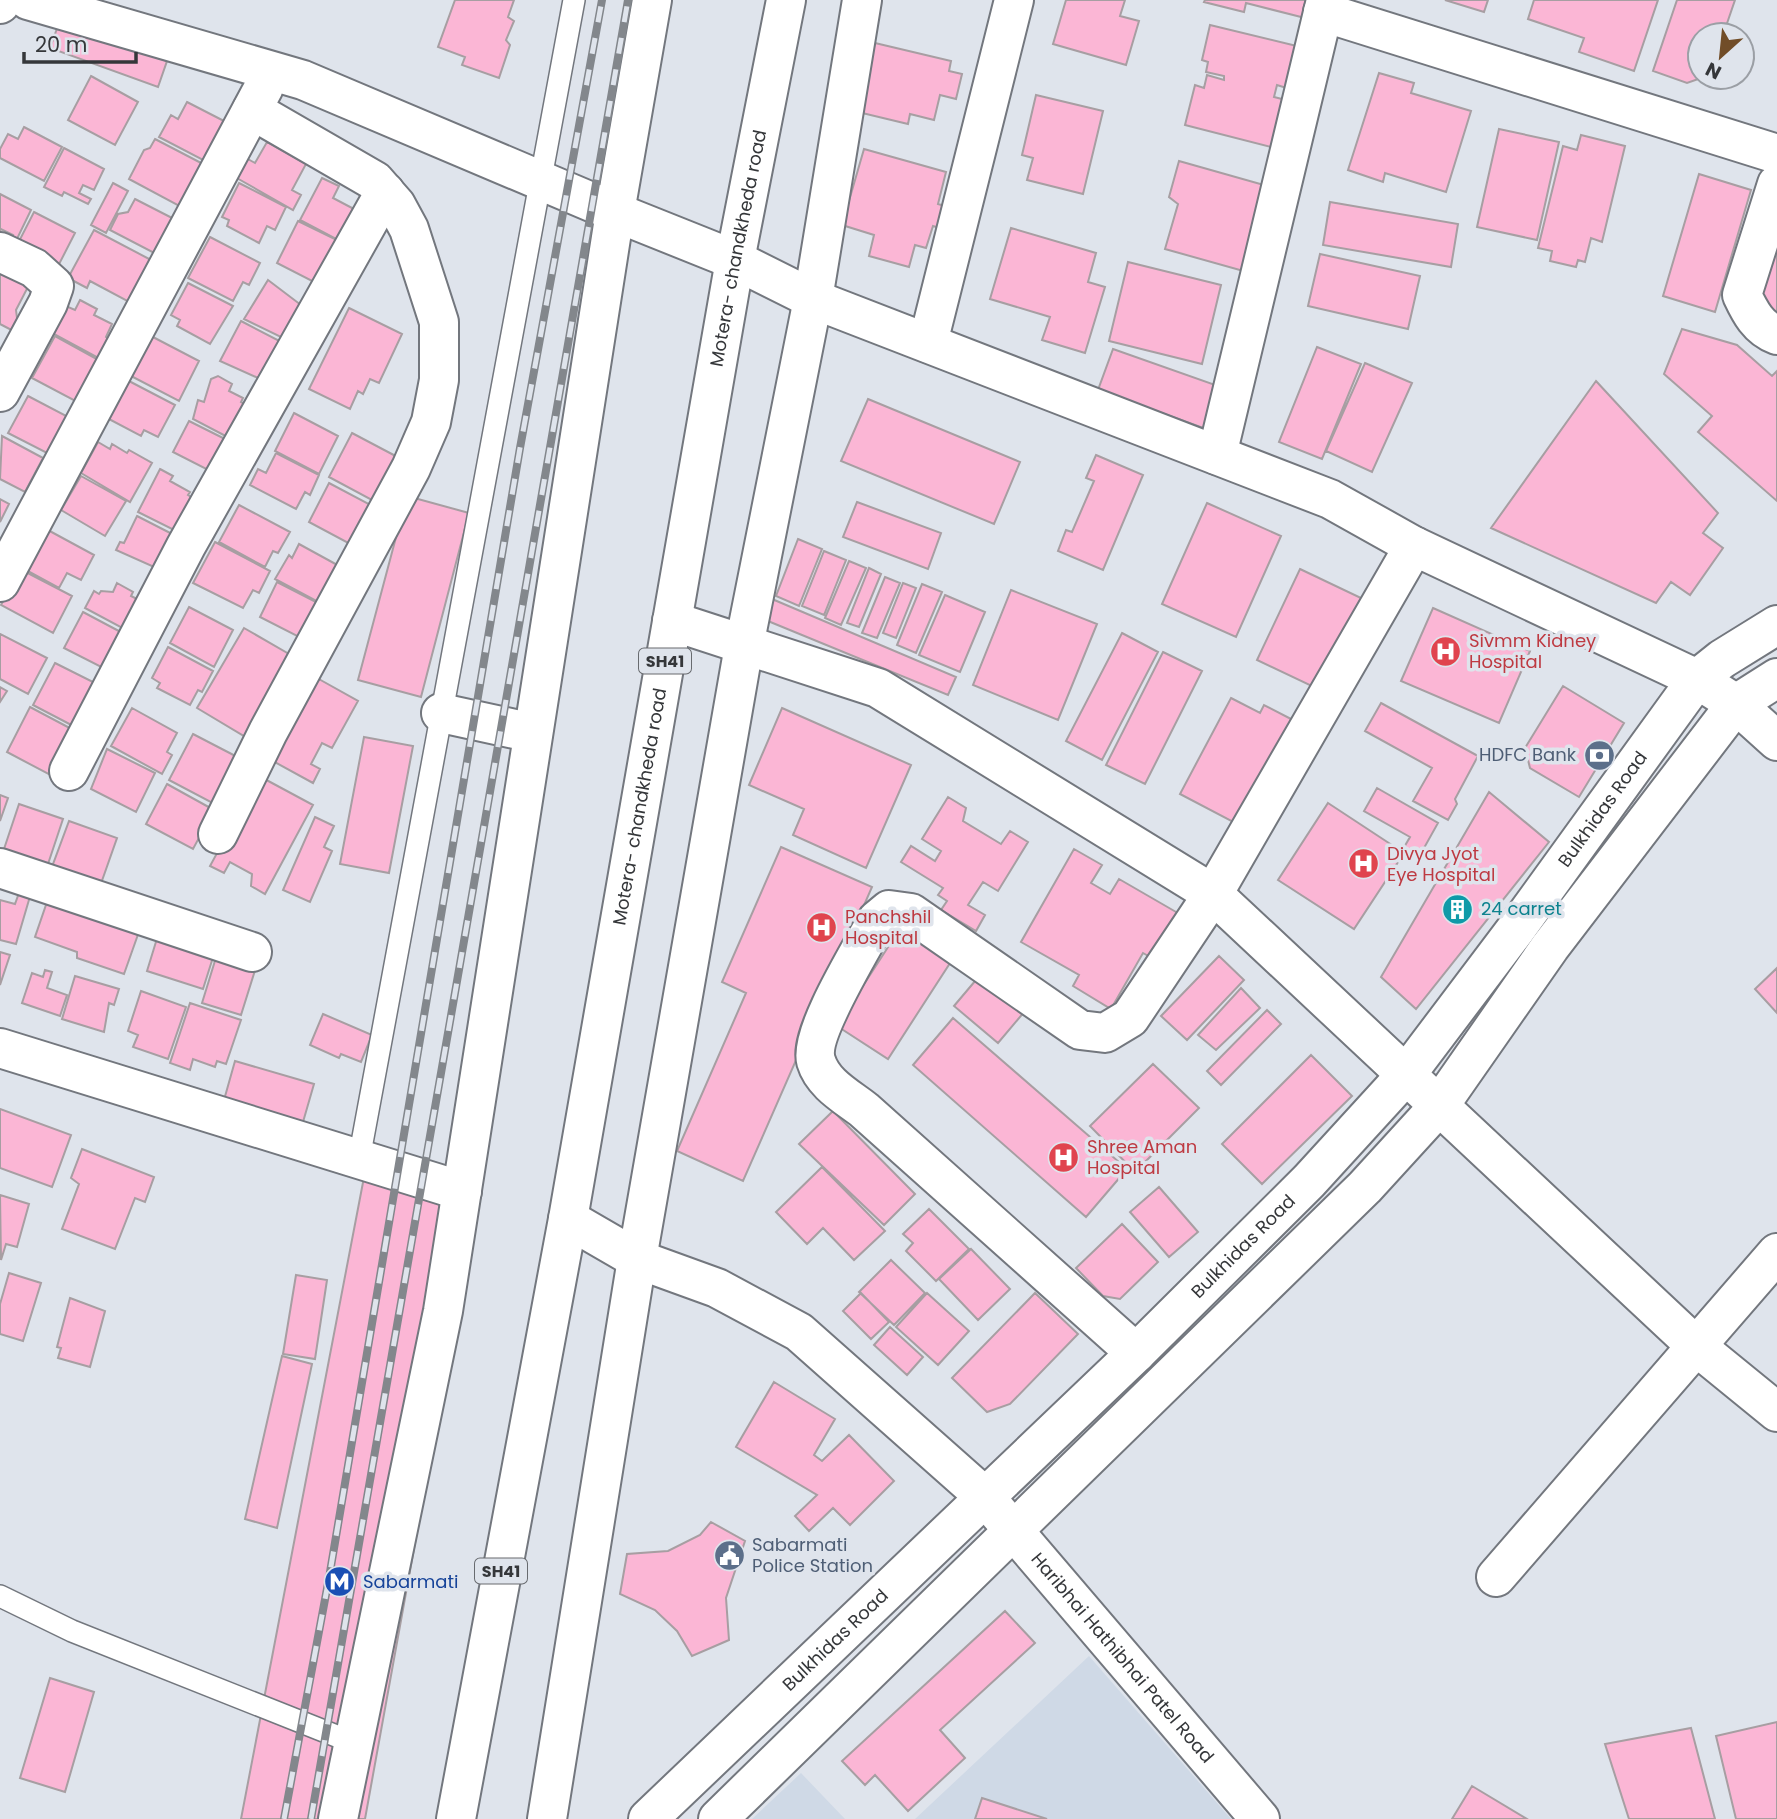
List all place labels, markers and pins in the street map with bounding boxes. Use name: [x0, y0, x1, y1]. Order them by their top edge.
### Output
place label: Sivmm Kidney Hospital: [1469, 628, 1596, 674]
hospital icon: Sivmm Kidney Hospital: [1429, 634, 1463, 668]
bank icon: HDFC Bank: [1582, 738, 1616, 772]
place label: HDFC Bank: [1479, 742, 1577, 767]
place label: Divya Jyot Eye Hospital: [1387, 841, 1495, 887]
hospital icon: Divya Jyot Eye Hospital: [1347, 847, 1381, 881]
building icon: 24 carret: [1441, 892, 1475, 926]
place label: 24 carret: [1481, 896, 1562, 921]
place label: Panchshil Hospital: [845, 904, 931, 950]
hospital icon: Panchshil Hospital: [805, 910, 839, 944]
place label: Shree Aman Hospital: [1087, 1134, 1197, 1180]
hospital icon: Shree Aman Hospital: [1047, 1140, 1081, 1174]
place label: Sabarmati Police Station: [752, 1532, 873, 1578]
public building icon: Sabarmati Police Station: [712, 1538, 746, 1572]
metro station icon: Sabarmati: [323, 1565, 357, 1599]
place label: Sabarmati: [363, 1569, 458, 1594]

